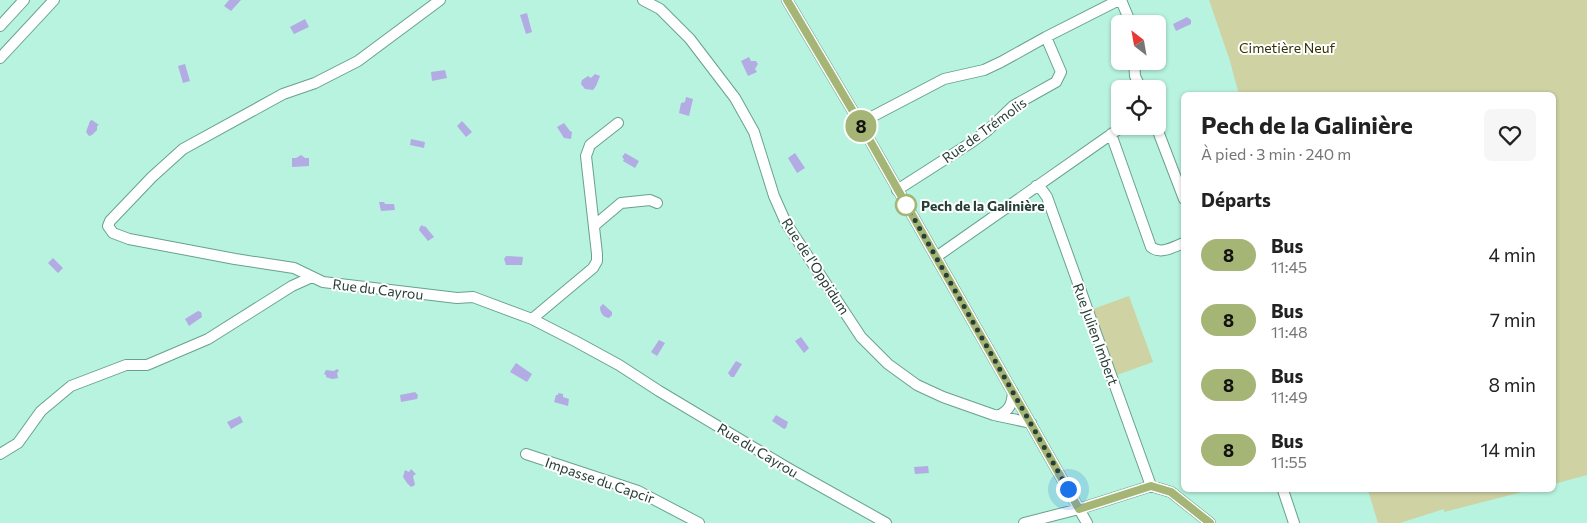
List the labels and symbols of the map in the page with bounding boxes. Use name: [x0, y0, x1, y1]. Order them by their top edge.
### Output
north arrow: [1111, 15, 1166, 70]
park label: Cimetière Neuf: [1239, 39, 1336, 56]
street label: Rue de Trémolis: [939, 94, 1029, 166]
line badge: 8: [845, 110, 877, 142]
marker: Pech de la Galinière: [895, 194, 917, 216]
place label: Pech de la Galinière: [921, 197, 1045, 214]
street label: Rue de l'Oppidum: [779, 215, 853, 317]
street label: Rue du Cayrou: [332, 275, 424, 303]
street label: Rue Julien Imbert: [1070, 281, 1122, 388]
street label: Rue du Cayrou: [714, 419, 802, 481]
street label: Impasse du Capcir: [543, 453, 657, 507]
your location: [1056, 477, 1081, 502]

